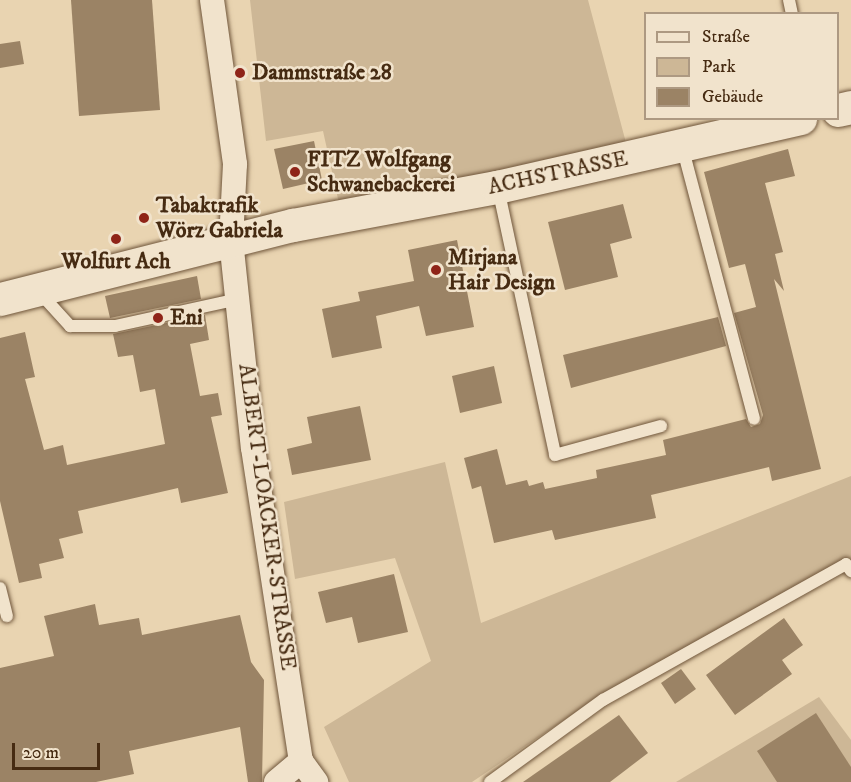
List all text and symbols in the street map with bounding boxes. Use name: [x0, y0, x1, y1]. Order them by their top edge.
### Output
legend: [644, 12, 839, 120]
text: Straße: [702, 26, 750, 48]
text: Park: [702, 56, 736, 78]
place label: Dammstraße 28: [252, 60, 392, 86]
marker: Dammstraße 28: [233, 66, 247, 80]
text: Gebäude: [702, 86, 763, 108]
street label: ACHSTRASSE: [486, 145, 630, 201]
place label: FITZ Wolfgang Schwanebackerei: [307, 146, 455, 198]
marker: FITZ Wolfgang Schwanebackerei: [288, 165, 302, 179]
place label: Tabaktrafik Wörz Gabriela: [156, 192, 283, 243]
marker: Tabaktrafik Wörz Gabriela: [137, 211, 151, 225]
marker: Wolfurt Ach: [109, 232, 123, 246]
place label: Mirjana Hair Design: [448, 244, 555, 296]
place label: Wolfurt Ach: [62, 249, 170, 275]
marker: Mirjana Hair Design: [429, 263, 443, 277]
place label: Eni: [170, 305, 203, 331]
marker: Eni: [151, 311, 165, 325]
street label: ALBERT-LOACKER-STRASSE: [232, 362, 302, 672]
scale bar: [15, 731, 104, 769]
text: 20 m: [23, 742, 59, 764]

